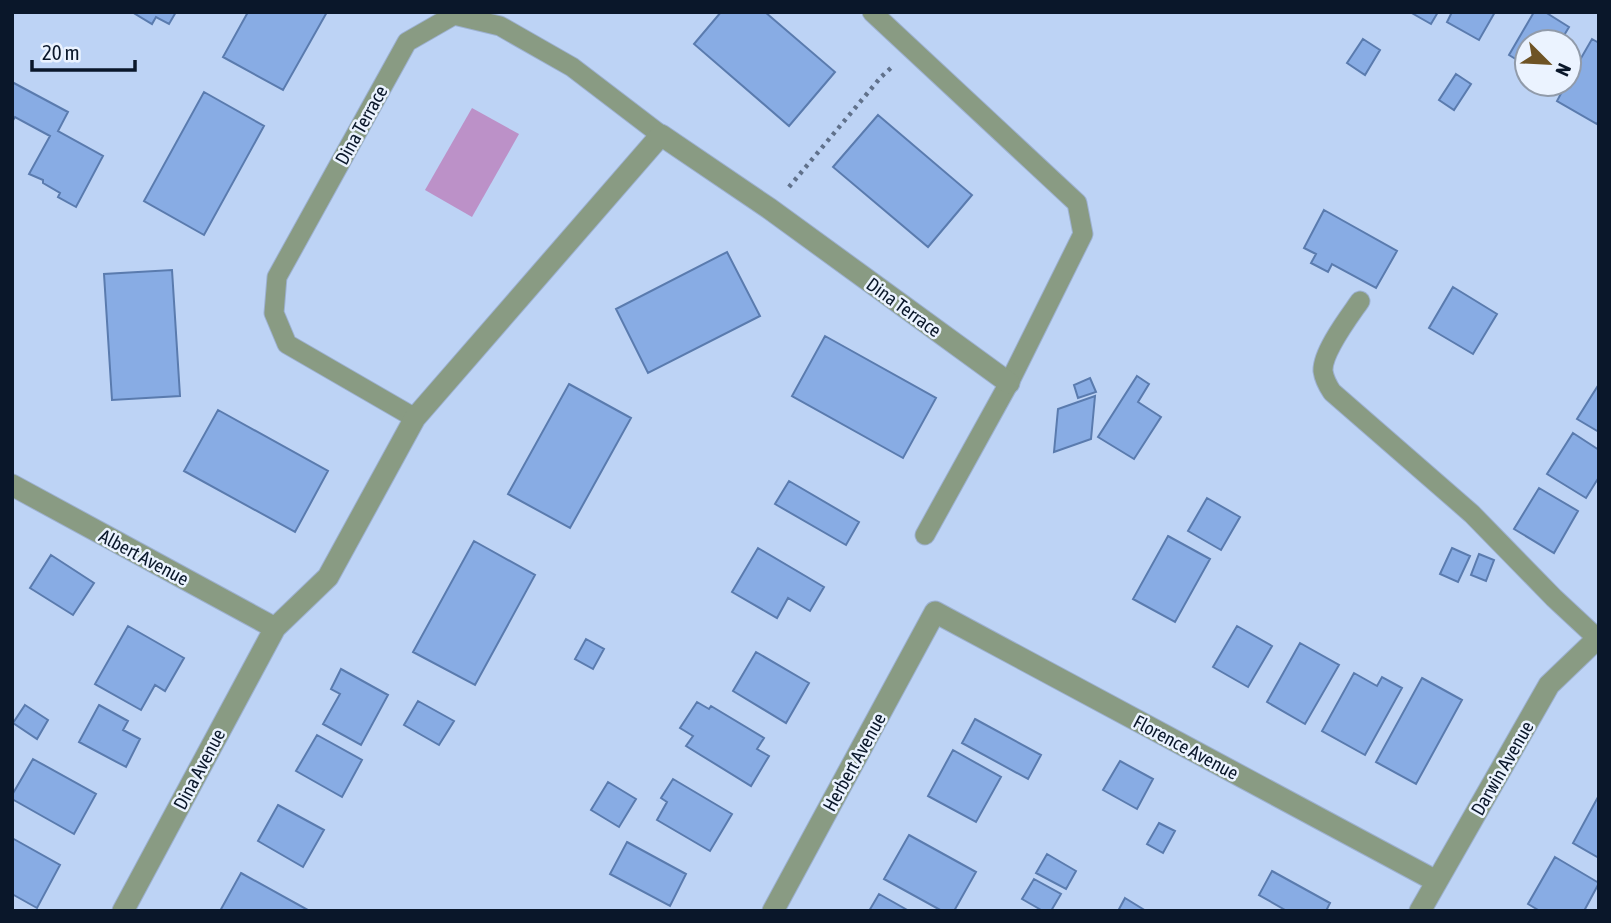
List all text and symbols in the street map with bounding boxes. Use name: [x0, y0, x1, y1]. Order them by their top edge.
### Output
scale bar: [32, 28, 135, 72]
north arrow: [1513, 28, 1583, 98]
text: 20 m: [42, 40, 80, 64]
text: N: [1551, 60, 1576, 80]
street label: Dina Terrace: [330, 82, 392, 168]
street label: Dina Terrace: [862, 273, 946, 341]
street label: Albert Avenue: [96, 524, 192, 590]
street label: Herbert Avenue: [818, 709, 890, 815]
street label: Florence Avenue: [1130, 710, 1242, 784]
street label: Darwin Avenue: [1466, 717, 1538, 819]
street label: Dina Avenue: [169, 725, 229, 813]

